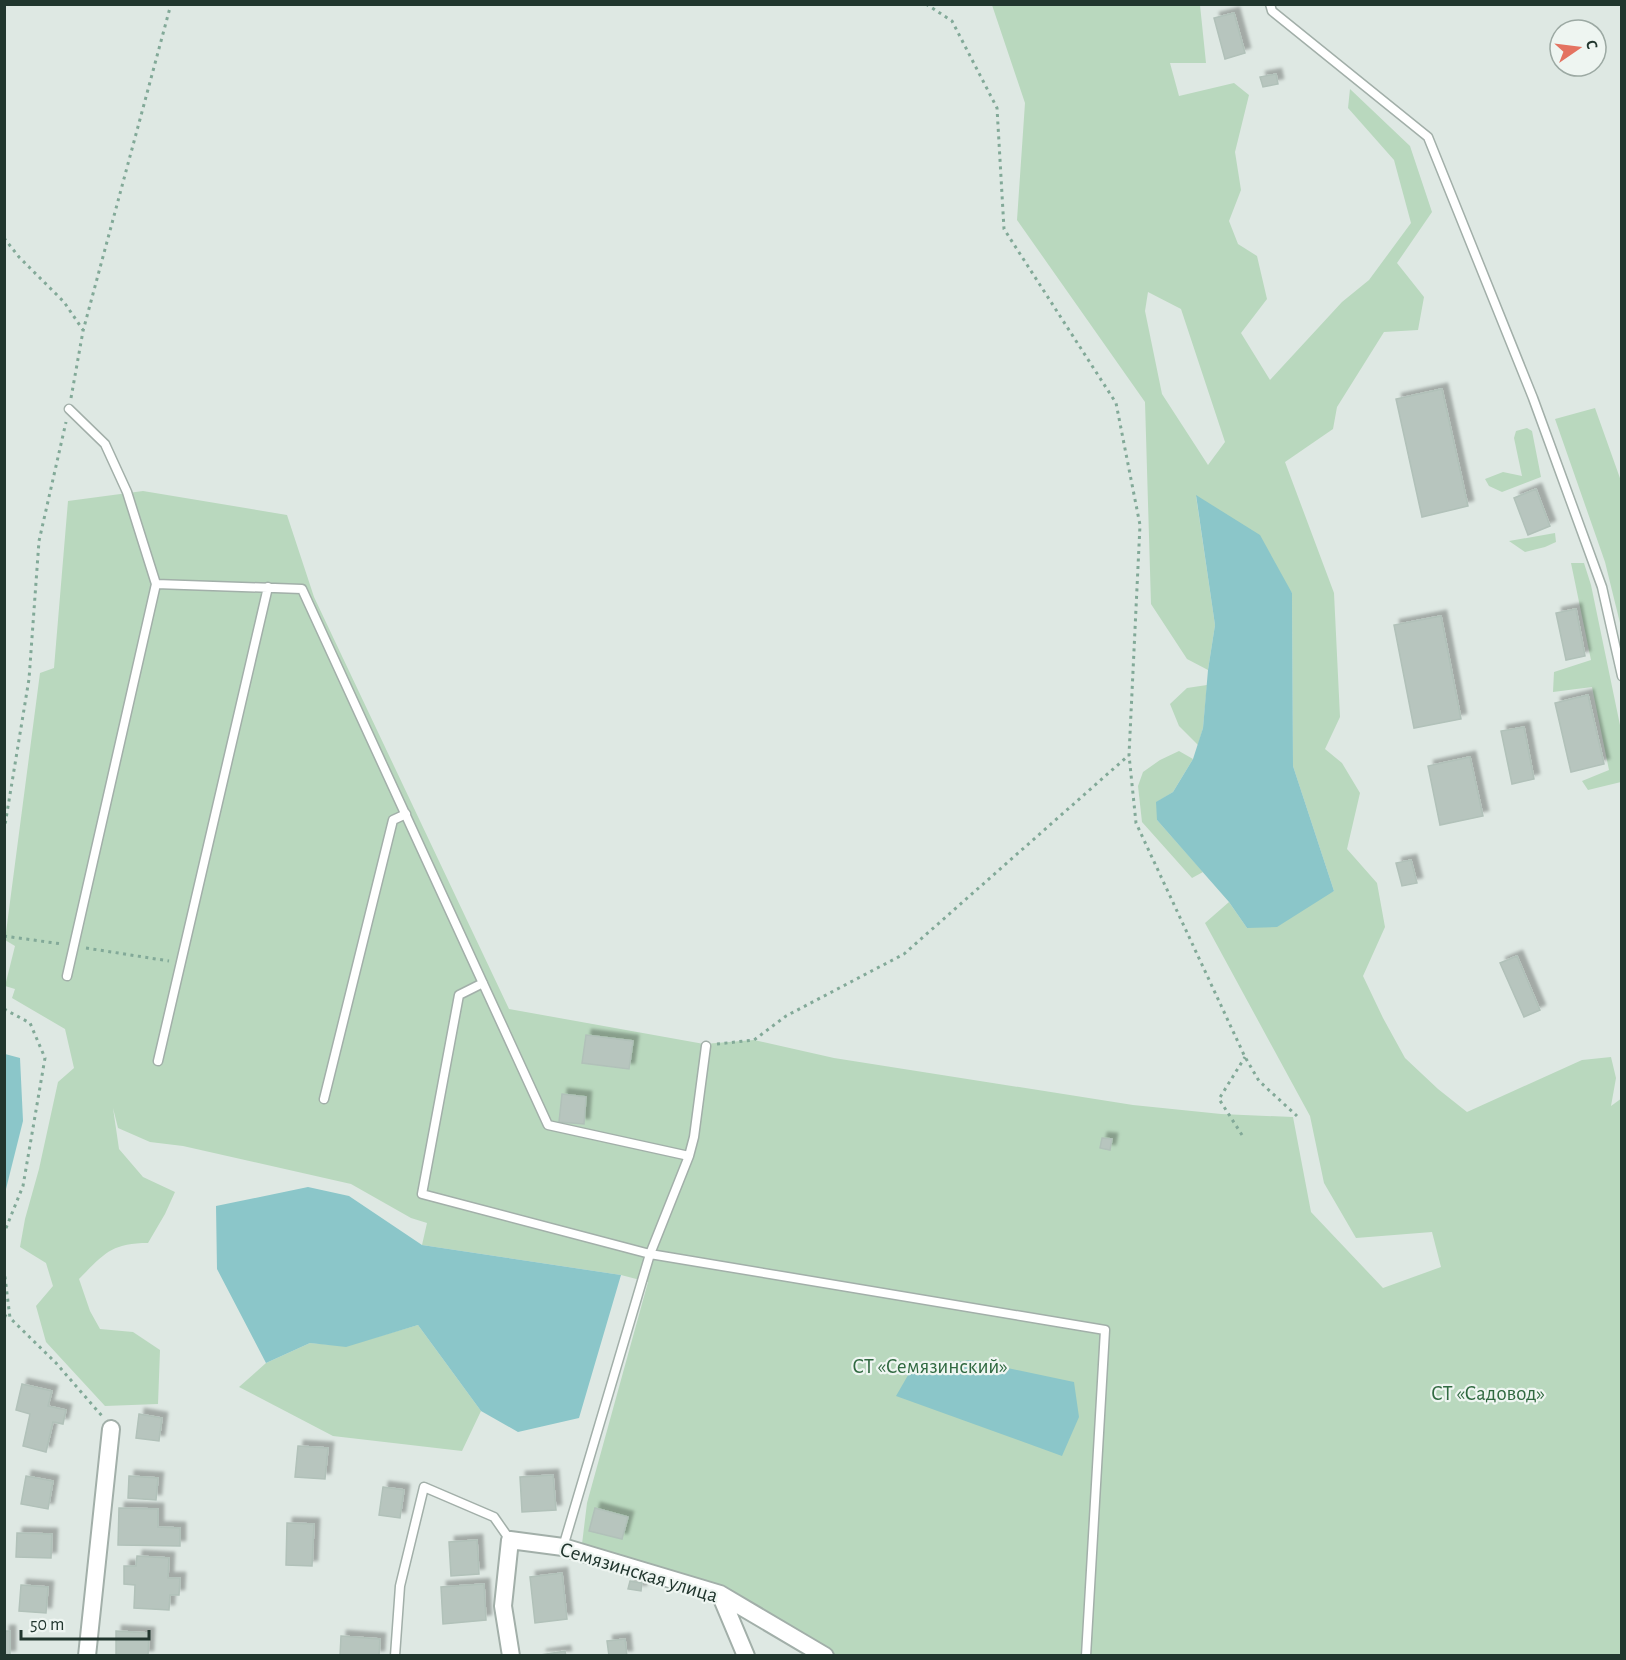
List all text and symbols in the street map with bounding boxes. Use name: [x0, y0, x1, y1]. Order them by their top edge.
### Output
north arrow: [1548, 18, 1608, 78]
text: С: [1583, 38, 1600, 51]
park label: СТ «Семязинский»: [852, 1356, 1008, 1377]
park label: СТ «Садовод»: [1431, 1383, 1545, 1404]
street label: Семязинская улица: [557, 1538, 721, 1607]
scale bar: [21, 1603, 148, 1641]
text: 50 m: [30, 1616, 64, 1634]

